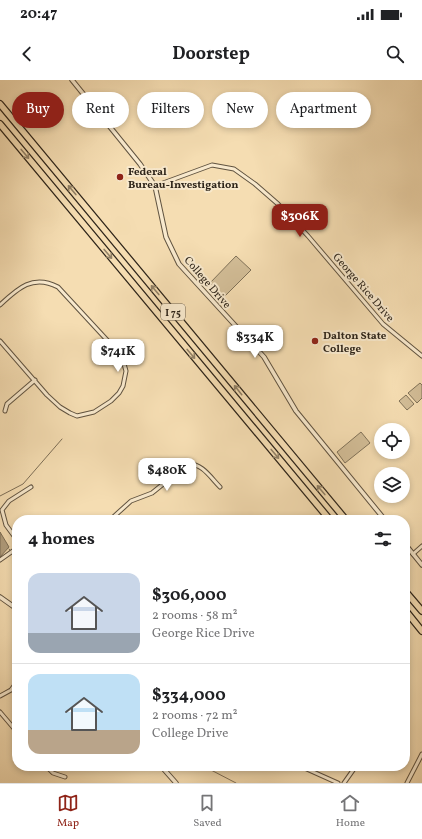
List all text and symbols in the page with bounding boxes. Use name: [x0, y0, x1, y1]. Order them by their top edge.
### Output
text: 20:47: [20, 4, 57, 25]
text: Doorstep: [172, 42, 250, 67]
icon: back: [16, 43, 38, 65]
icon: search: [384, 43, 406, 65]
chip: Buy: [12, 92, 64, 128]
chip: Rent: [72, 92, 129, 128]
chip: Filters: [137, 92, 204, 128]
chip: New: [212, 92, 268, 128]
chip: Apartment: [276, 92, 371, 128]
one-way arrow: [20, 149, 29, 159]
place label: Federal Bureau-Investigation: [128, 165, 238, 193]
marker: Federal Bureau-Investigation: [115, 172, 125, 182]
one-way arrow: [68, 185, 77, 195]
pin: $306K: [272, 204, 328, 238]
text: $306K: [281, 208, 319, 226]
one-way arrow: [104, 249, 113, 259]
street label: George Rice Drive: [329, 250, 397, 326]
street label: College Drive: [180, 254, 234, 312]
one-way arrow: [151, 285, 160, 295]
road number: I 75: [161, 304, 185, 320]
pin: $334K: [227, 325, 283, 359]
text: $334K: [236, 329, 274, 347]
place label: Dalton State College: [323, 329, 387, 357]
marker: Dalton State College: [310, 336, 320, 346]
pin: $741K: [90, 339, 146, 373]
text: $741K: [101, 343, 135, 361]
one-way arrow: [187, 348, 196, 359]
one-way arrow: [234, 385, 243, 395]
map controls: [374, 423, 410, 503]
button: locate: [374, 423, 410, 459]
one-way arrow: [270, 448, 279, 459]
pin: $480K: [139, 458, 195, 492]
text: $480K: [147, 462, 187, 480]
button: layers: [374, 467, 410, 503]
one-way arrow: [317, 485, 326, 495]
text: 4 homes: [28, 528, 95, 551]
icon: filters: [372, 528, 394, 550]
text: $306,000: [152, 584, 226, 607]
icon: home: [60, 589, 108, 637]
text: 2 rooms · 58 m²: [152, 607, 237, 625]
text: George Rice Drive: [152, 625, 255, 643]
text: $334,000: [152, 684, 226, 707]
icon: home: [60, 690, 108, 738]
text: 2 rooms · 72 m²: [152, 707, 238, 725]
text: College Drive: [152, 725, 228, 743]
tab: Map: [57, 792, 79, 831]
tab: Saved: [193, 792, 222, 831]
tab: Home: [336, 792, 365, 831]

